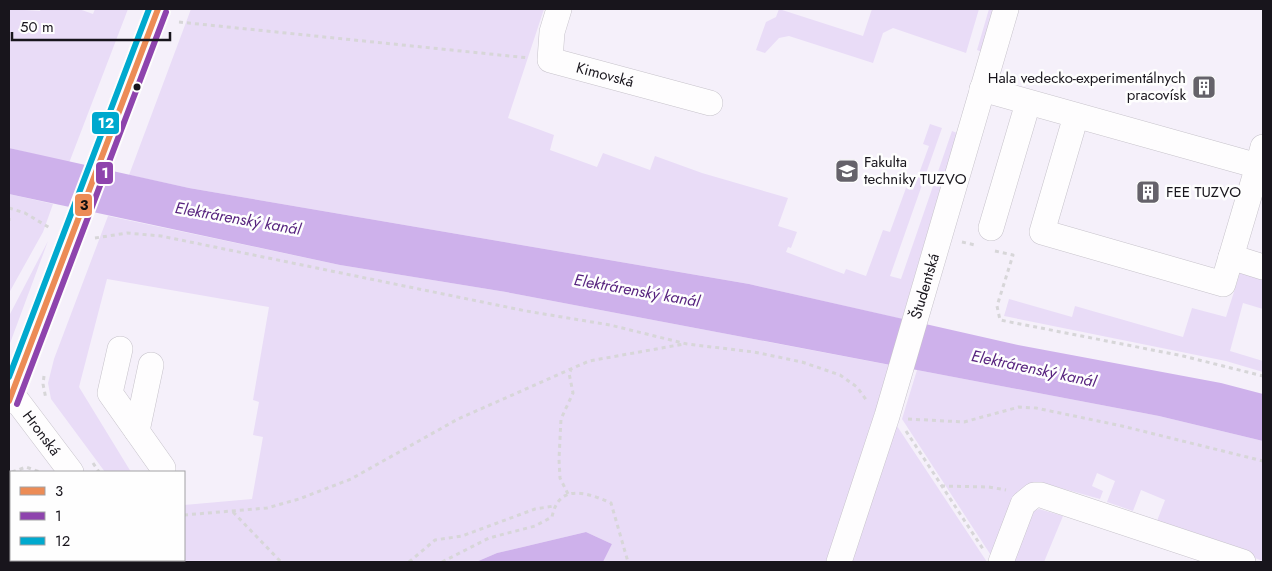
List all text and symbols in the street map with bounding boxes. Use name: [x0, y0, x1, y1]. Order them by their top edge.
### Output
scale bar: [12, 10, 170, 42]
text: 50 m: [20, 16, 54, 38]
street label: Kimovská: [574, 57, 636, 93]
place label: Hala vedecko-experimentálnych pracovísk: [988, 67, 1186, 106]
building icon: Hala vedecko-experimentálnych pracovísk: [1191, 74, 1217, 100]
unlabelled marker: [132, 82, 142, 92]
line badge: 12: [91, 111, 120, 135]
text: 12: [98, 113, 114, 133]
place label: Fakulta techniky TUZVO: [864, 151, 967, 190]
school or university icon: Fakulta techniky TUZVO: [834, 158, 860, 184]
line badge: 1: [95, 161, 114, 185]
text: 1: [101, 163, 109, 183]
building icon: FEE TUZVO: [1135, 179, 1161, 205]
place label: FEE TUZVO: [1166, 181, 1241, 203]
line badge: 3: [74, 193, 93, 217]
text: 3: [80, 195, 89, 215]
water label: Elektrárenský kanál: [173, 196, 304, 241]
street label: Študentská: [905, 251, 945, 322]
water label: Elektrárenský kanál: [572, 268, 703, 313]
water label: Elektrárenský kanál: [969, 344, 1100, 393]
street label: Hronská: [17, 406, 66, 460]
legend: [10, 471, 185, 561]
text: 3: [55, 480, 63, 502]
text: 1: [55, 505, 62, 527]
text: 12: [55, 530, 70, 552]

